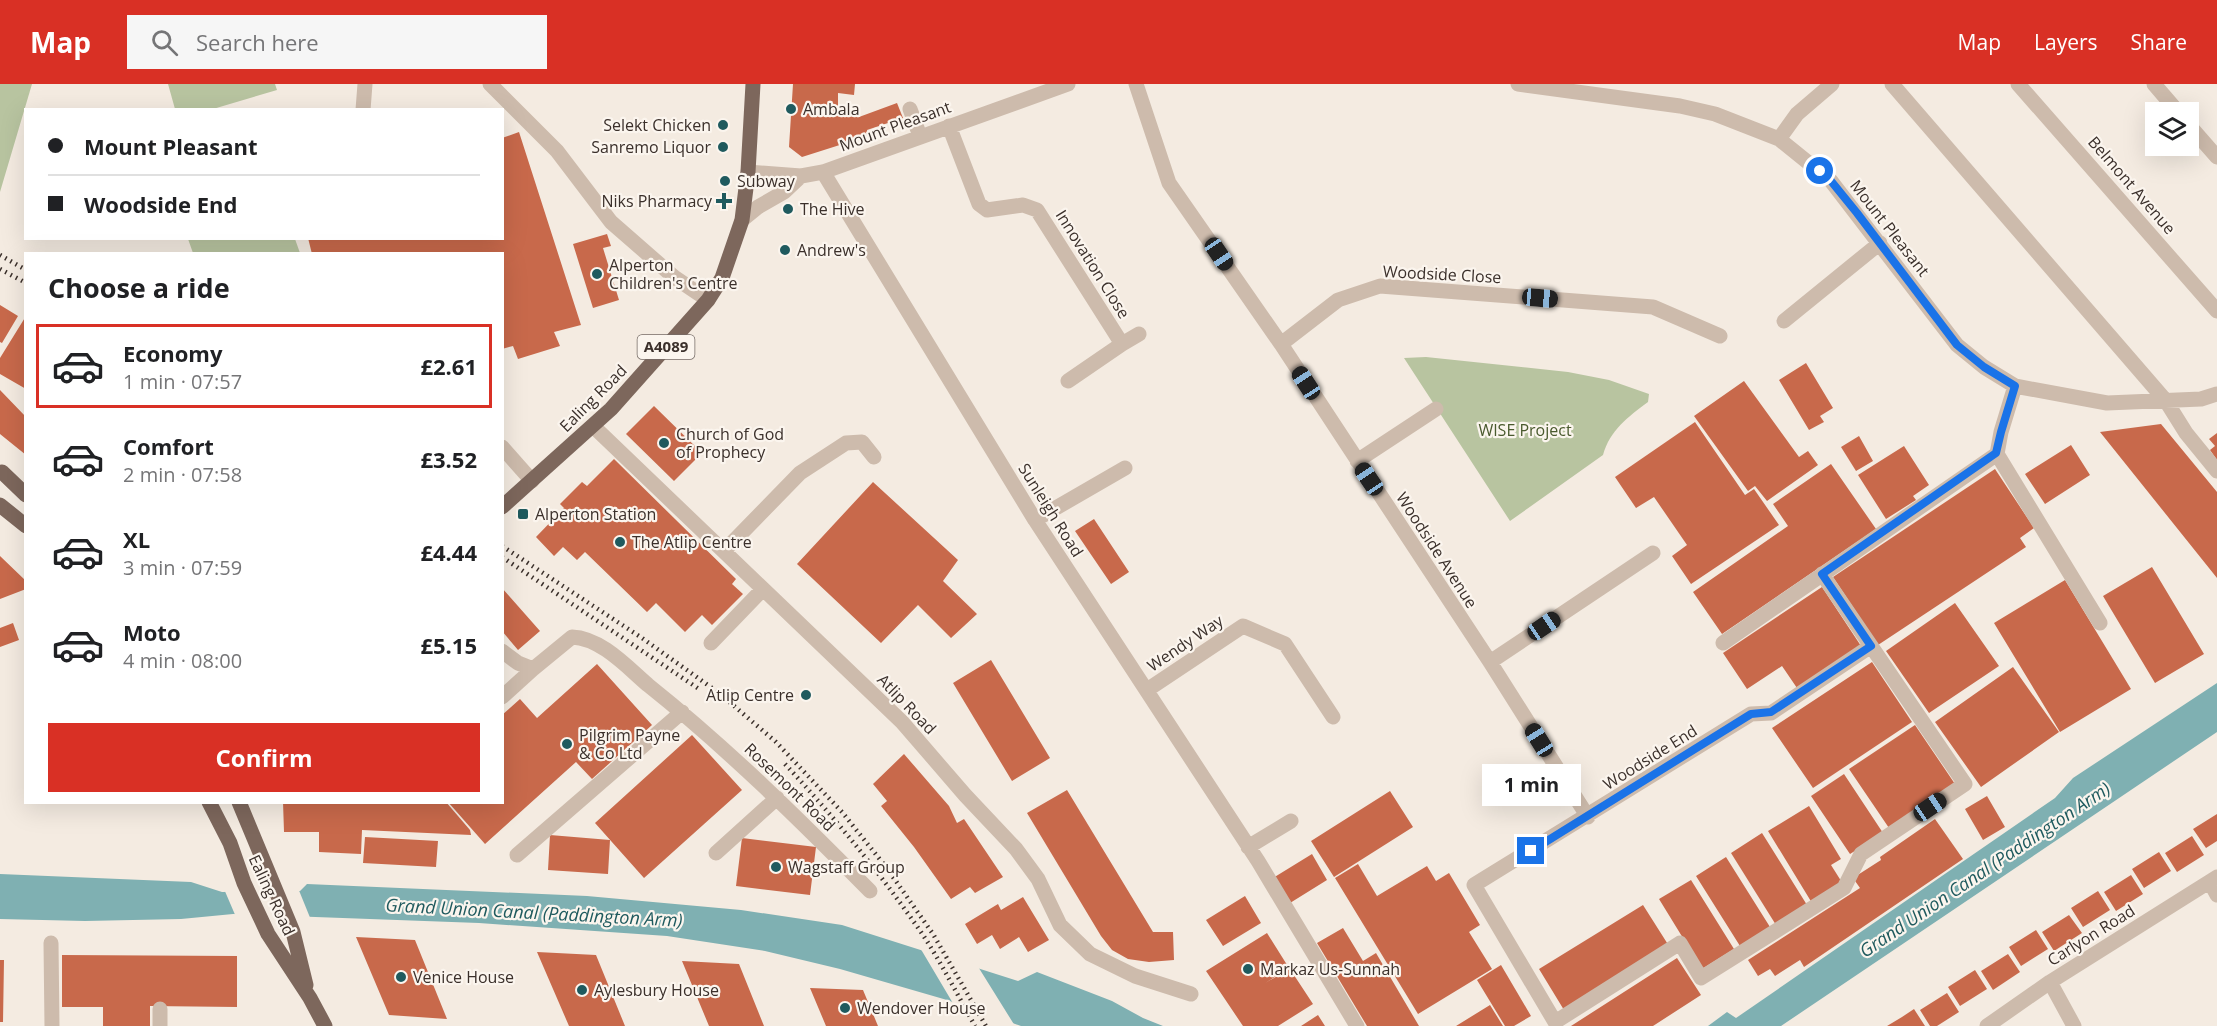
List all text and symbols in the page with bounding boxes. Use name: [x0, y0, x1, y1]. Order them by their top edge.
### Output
search box: [127, 15, 547, 69]
text: Map: [30, 23, 91, 61]
icon: search: [148, 26, 181, 59]
text: Search here: [196, 27, 319, 57]
text: Map: [1958, 28, 2001, 56]
text: Layers: [2034, 28, 2098, 56]
text: Share: [2131, 28, 2187, 56]
street label: Mount Pleasant: [836, 96, 954, 156]
place label: Ambala: [803, 98, 860, 120]
marker: Ambala: [784, 102, 798, 116]
map controls: [2145, 102, 2199, 156]
button: layers: [2145, 102, 2199, 156]
place label: Selekt Chicken: [603, 114, 711, 136]
marker: Selekt Chicken: [716, 118, 730, 132]
text: Mount Pleasant: [84, 131, 258, 161]
street label: Belmont Avenue: [2083, 131, 2181, 239]
place label: Sanremo Liquor: [591, 136, 711, 158]
marker: Sanremo Liquor: [716, 140, 730, 154]
route start: [1806, 157, 1833, 184]
place label: Subway: [737, 170, 796, 192]
marker: Subway: [718, 174, 732, 188]
street label: Mount Pleasant: [1845, 175, 1935, 281]
text: Woodside End: [84, 189, 237, 219]
place label: Niks Pharmacy: [601, 190, 713, 212]
marker: Niks Pharmacy: [717, 194, 731, 208]
place label: The Hive: [800, 198, 865, 220]
marker: The Hive: [781, 202, 795, 216]
street label: Innovation Close: [1051, 205, 1135, 323]
car: [1201, 234, 1237, 274]
place label: Andrew's: [797, 239, 866, 261]
marker: Andrew's: [778, 243, 792, 257]
place label: Alperton Children's Centre: [609, 254, 738, 294]
street label: Woodside Close: [1382, 260, 1502, 288]
marker: Alperton Children's Centre: [590, 267, 604, 281]
text: Choose a ride: [48, 269, 230, 306]
car: [1521, 287, 1559, 309]
road number: A4089: [638, 335, 694, 359]
text: Economy: [123, 338, 222, 368]
icon: car: [51, 339, 105, 393]
text: £2.61: [420, 351, 477, 381]
street label: Ealing Road: [555, 360, 631, 436]
car: [1289, 363, 1323, 403]
text: 1 min · 07:57: [123, 368, 242, 395]
park label: WISE Project: [1478, 419, 1572, 441]
place label: Church of God of Prophecy: [676, 423, 784, 463]
text: Comfort: [123, 431, 214, 461]
icon: car: [51, 432, 105, 486]
marker: Church of God of Prophecy: [657, 436, 671, 450]
text: £3.52: [420, 444, 477, 474]
street label: Sunleigh Road: [1014, 459, 1088, 561]
car: [1351, 459, 1387, 499]
text: 2 min · 07:58: [123, 461, 242, 488]
street label: Woodside Avenue: [1391, 488, 1483, 612]
place label: Alperton Station: [535, 503, 656, 525]
marker: Alperton Station: [516, 507, 530, 521]
text: XL: [123, 524, 150, 554]
icon: car: [51, 525, 105, 579]
place label: The Atlip Centre: [632, 531, 752, 553]
marker: The Atlip Centre: [613, 535, 627, 549]
text: £4.44: [420, 537, 477, 567]
text: 3 min · 07:59: [123, 554, 242, 581]
car: [1524, 608, 1564, 644]
street label: Wendy Way: [1143, 609, 1228, 677]
text: Moto: [123, 617, 181, 647]
icon: car: [51, 618, 105, 672]
text: £5.15: [420, 630, 477, 660]
text: 4 min · 08:00: [123, 647, 242, 674]
street label: Atlip Road: [873, 669, 941, 739]
place label: Atlip Centre: [706, 684, 794, 706]
marker: Atlip Centre: [799, 688, 813, 702]
street label: Woodside End: [1599, 719, 1701, 795]
car: [1522, 720, 1556, 760]
button: Confirm: [48, 723, 480, 792]
place label: Pilgrim Payne & Co Ltd: [579, 724, 680, 764]
marker: Pilgrim Payne & Co Ltd: [560, 737, 574, 751]
street label: Rosemont Road: [740, 738, 840, 836]
callout: 1 min: [1482, 764, 1580, 806]
text: 1 min: [1504, 771, 1559, 798]
water label: Grand Union Canal (Paddington Arm): [1854, 776, 2114, 962]
car: [1910, 789, 1950, 825]
route end: [1517, 837, 1544, 864]
street label: Ealing Road: [244, 851, 300, 939]
place label: Wagstaff Group: [788, 856, 905, 878]
marker: Wagstaff Group: [769, 860, 783, 874]
water label: Grand Union Canal (Paddington Arm): [385, 892, 683, 932]
street label: Carlyon Road: [2043, 899, 2139, 971]
place label: Markaz Us-Sunnah: [1260, 958, 1400, 980]
marker: Markaz Us-Sunnah: [1241, 962, 1255, 976]
place label: Venice House: [413, 966, 514, 988]
marker: Venice House: [394, 970, 408, 984]
place label: Aylesbury House: [594, 979, 719, 1001]
marker: Aylesbury House: [575, 983, 589, 997]
place label: Wendover House: [857, 997, 986, 1019]
marker: Wendover House: [838, 1001, 852, 1015]

